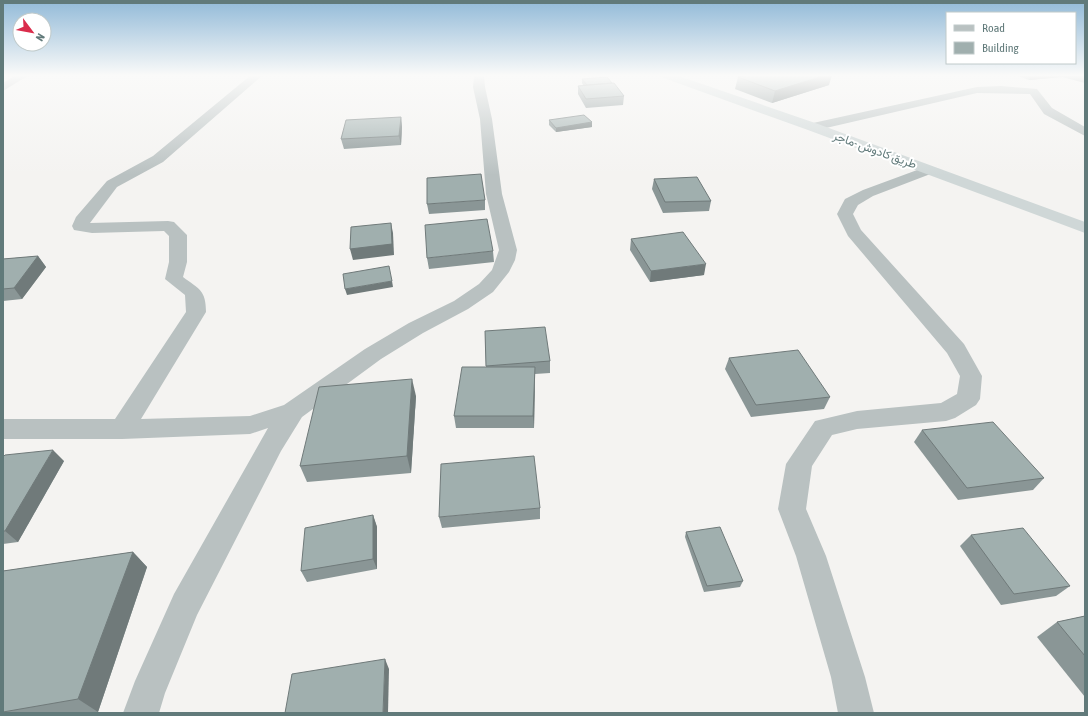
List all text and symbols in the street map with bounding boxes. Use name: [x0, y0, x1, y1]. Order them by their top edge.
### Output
north arrow: [12, 12, 52, 52]
legend: [946, 12, 1076, 64]
text: Road: [982, 21, 1005, 35]
text: N: [34, 31, 47, 43]
text: Building: [982, 41, 1020, 55]
street label: طريق كادوش -ماجر: [830, 128, 919, 173]

